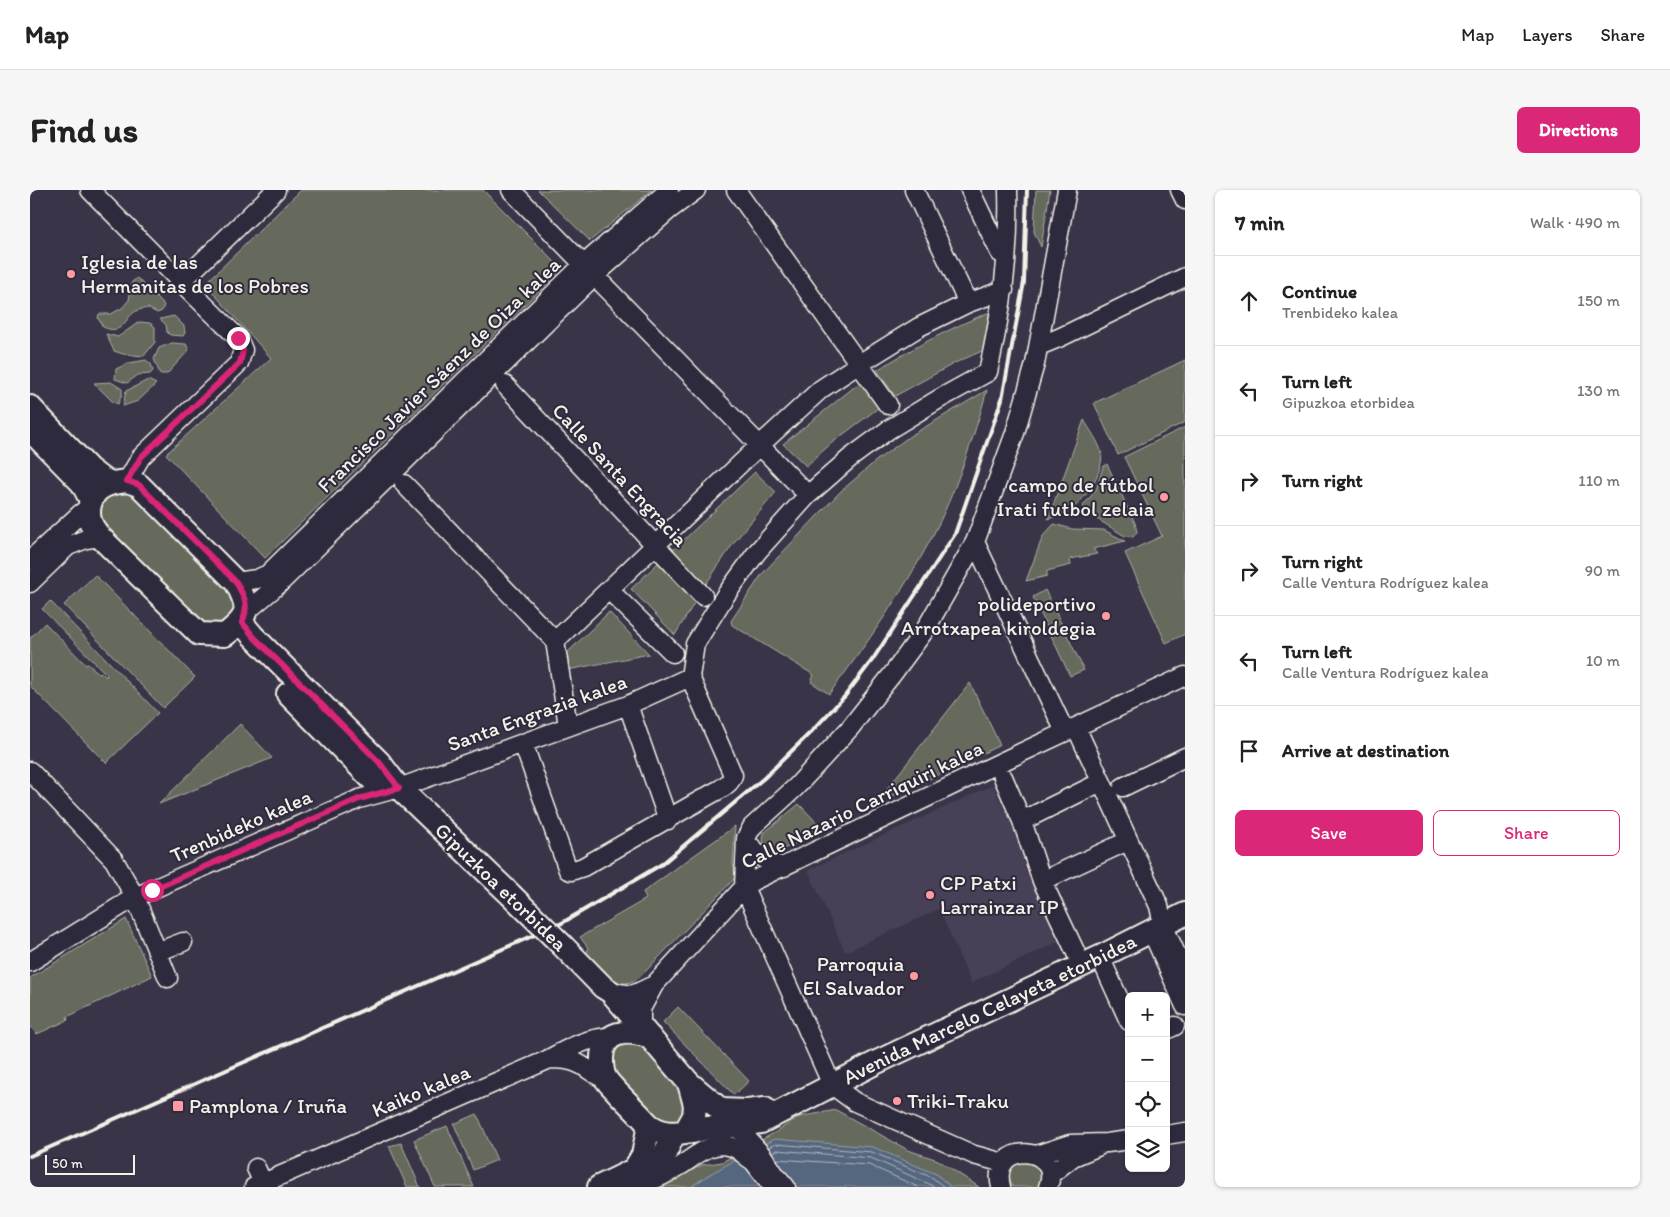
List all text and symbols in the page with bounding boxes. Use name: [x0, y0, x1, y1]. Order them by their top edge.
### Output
text: Map: [25, 20, 69, 49]
text: Map: [1461, 24, 1494, 46]
text: Layers: [1522, 24, 1572, 46]
text: Share: [1600, 24, 1645, 46]
button: Directions: [1517, 107, 1640, 153]
text: Find us: [30, 109, 138, 151]
text: 7 min: [1235, 210, 1284, 235]
text: Walk · 490 m: [1530, 213, 1620, 232]
place label: Iglesia de las Hermanitas de los Pobres: [81, 249, 309, 298]
street label: Francisco Javier Sáenz de Oiza kalea: [312, 252, 565, 498]
marker: Iglesia de las Hermanitas de los Pobres: [65, 268, 77, 280]
text: Continue: [1282, 280, 1357, 303]
icon: ahead: [1235, 287, 1263, 315]
text: 150 m: [1577, 291, 1620, 310]
text: Trenbideko kalea: [1282, 303, 1398, 322]
route end: [227, 327, 250, 350]
text: Turn left: [1282, 370, 1352, 393]
icon: left: [1235, 377, 1263, 405]
text: 130 m: [1577, 381, 1620, 400]
text: Gipuzkoa etorbidea: [1282, 393, 1415, 412]
street label: Calle Santa Engracia: [547, 398, 693, 552]
icon: right: [1235, 467, 1263, 495]
text: Turn right: [1282, 469, 1363, 492]
text: 110 m: [1578, 471, 1620, 490]
place label: campo de fútbol Irati futbol zelaia: [997, 472, 1154, 521]
marker: campo de fútbol Irati futbol zelaia: [1158, 491, 1170, 503]
text: Turn right: [1282, 550, 1363, 573]
icon: right: [1235, 557, 1263, 585]
text: 90 m: [1585, 561, 1620, 580]
text: Calle Ventura Rodríguez kalea: [1282, 573, 1489, 592]
place label: polideportivo Arrotxapea kiroldegia: [901, 591, 1096, 640]
marker: polideportivo Arrotxapea kiroldegia: [1100, 610, 1112, 622]
text: Turn left: [1282, 640, 1352, 663]
icon: left: [1235, 647, 1263, 675]
text: 10 m: [1586, 651, 1620, 670]
text: Calle Ventura Rodríguez kalea: [1282, 663, 1489, 682]
street label: Santa Engrazia kalea: [444, 668, 630, 757]
street label: Calle Nazario Carriquiri kalea: [737, 735, 987, 874]
icon: arrive: [1235, 737, 1263, 765]
text: Arrive at destination: [1282, 739, 1449, 762]
street label: Trenbideko kalea: [166, 783, 315, 868]
button: Save: [1235, 810, 1423, 856]
button: Share: [1433, 810, 1620, 856]
street label: Gipuzkoa etorbidea: [430, 817, 573, 956]
place label: CP Patxi Larrainzar IP: [940, 870, 1059, 919]
route start: [141, 879, 164, 902]
marker: CP Patxi Larrainzar IP: [924, 889, 936, 901]
street label: Avenida Marcelo Celayeta etorbidea: [839, 928, 1140, 1089]
place label: Parroquia El Salvador: [803, 951, 904, 1000]
marker: Parroquia El Salvador: [908, 970, 920, 982]
map controls: [1125, 992, 1170, 1172]
button: +: [1125, 992, 1170, 1037]
button: −: [1125, 1037, 1170, 1082]
street label: Kaiko kalea: [368, 1059, 474, 1122]
button: locate: [1125, 1082, 1170, 1127]
place label: Triki-Traku: [907, 1088, 1009, 1113]
place label: Pamplona / Iruña: [189, 1093, 347, 1118]
marker: Triki-Traku: [891, 1095, 903, 1107]
marker: Pamplona / Iruña: [171, 1099, 185, 1113]
button: layers: [1125, 1127, 1170, 1172]
scale bar: [45, 1152, 135, 1175]
text: 50 m: [52, 1155, 83, 1172]

